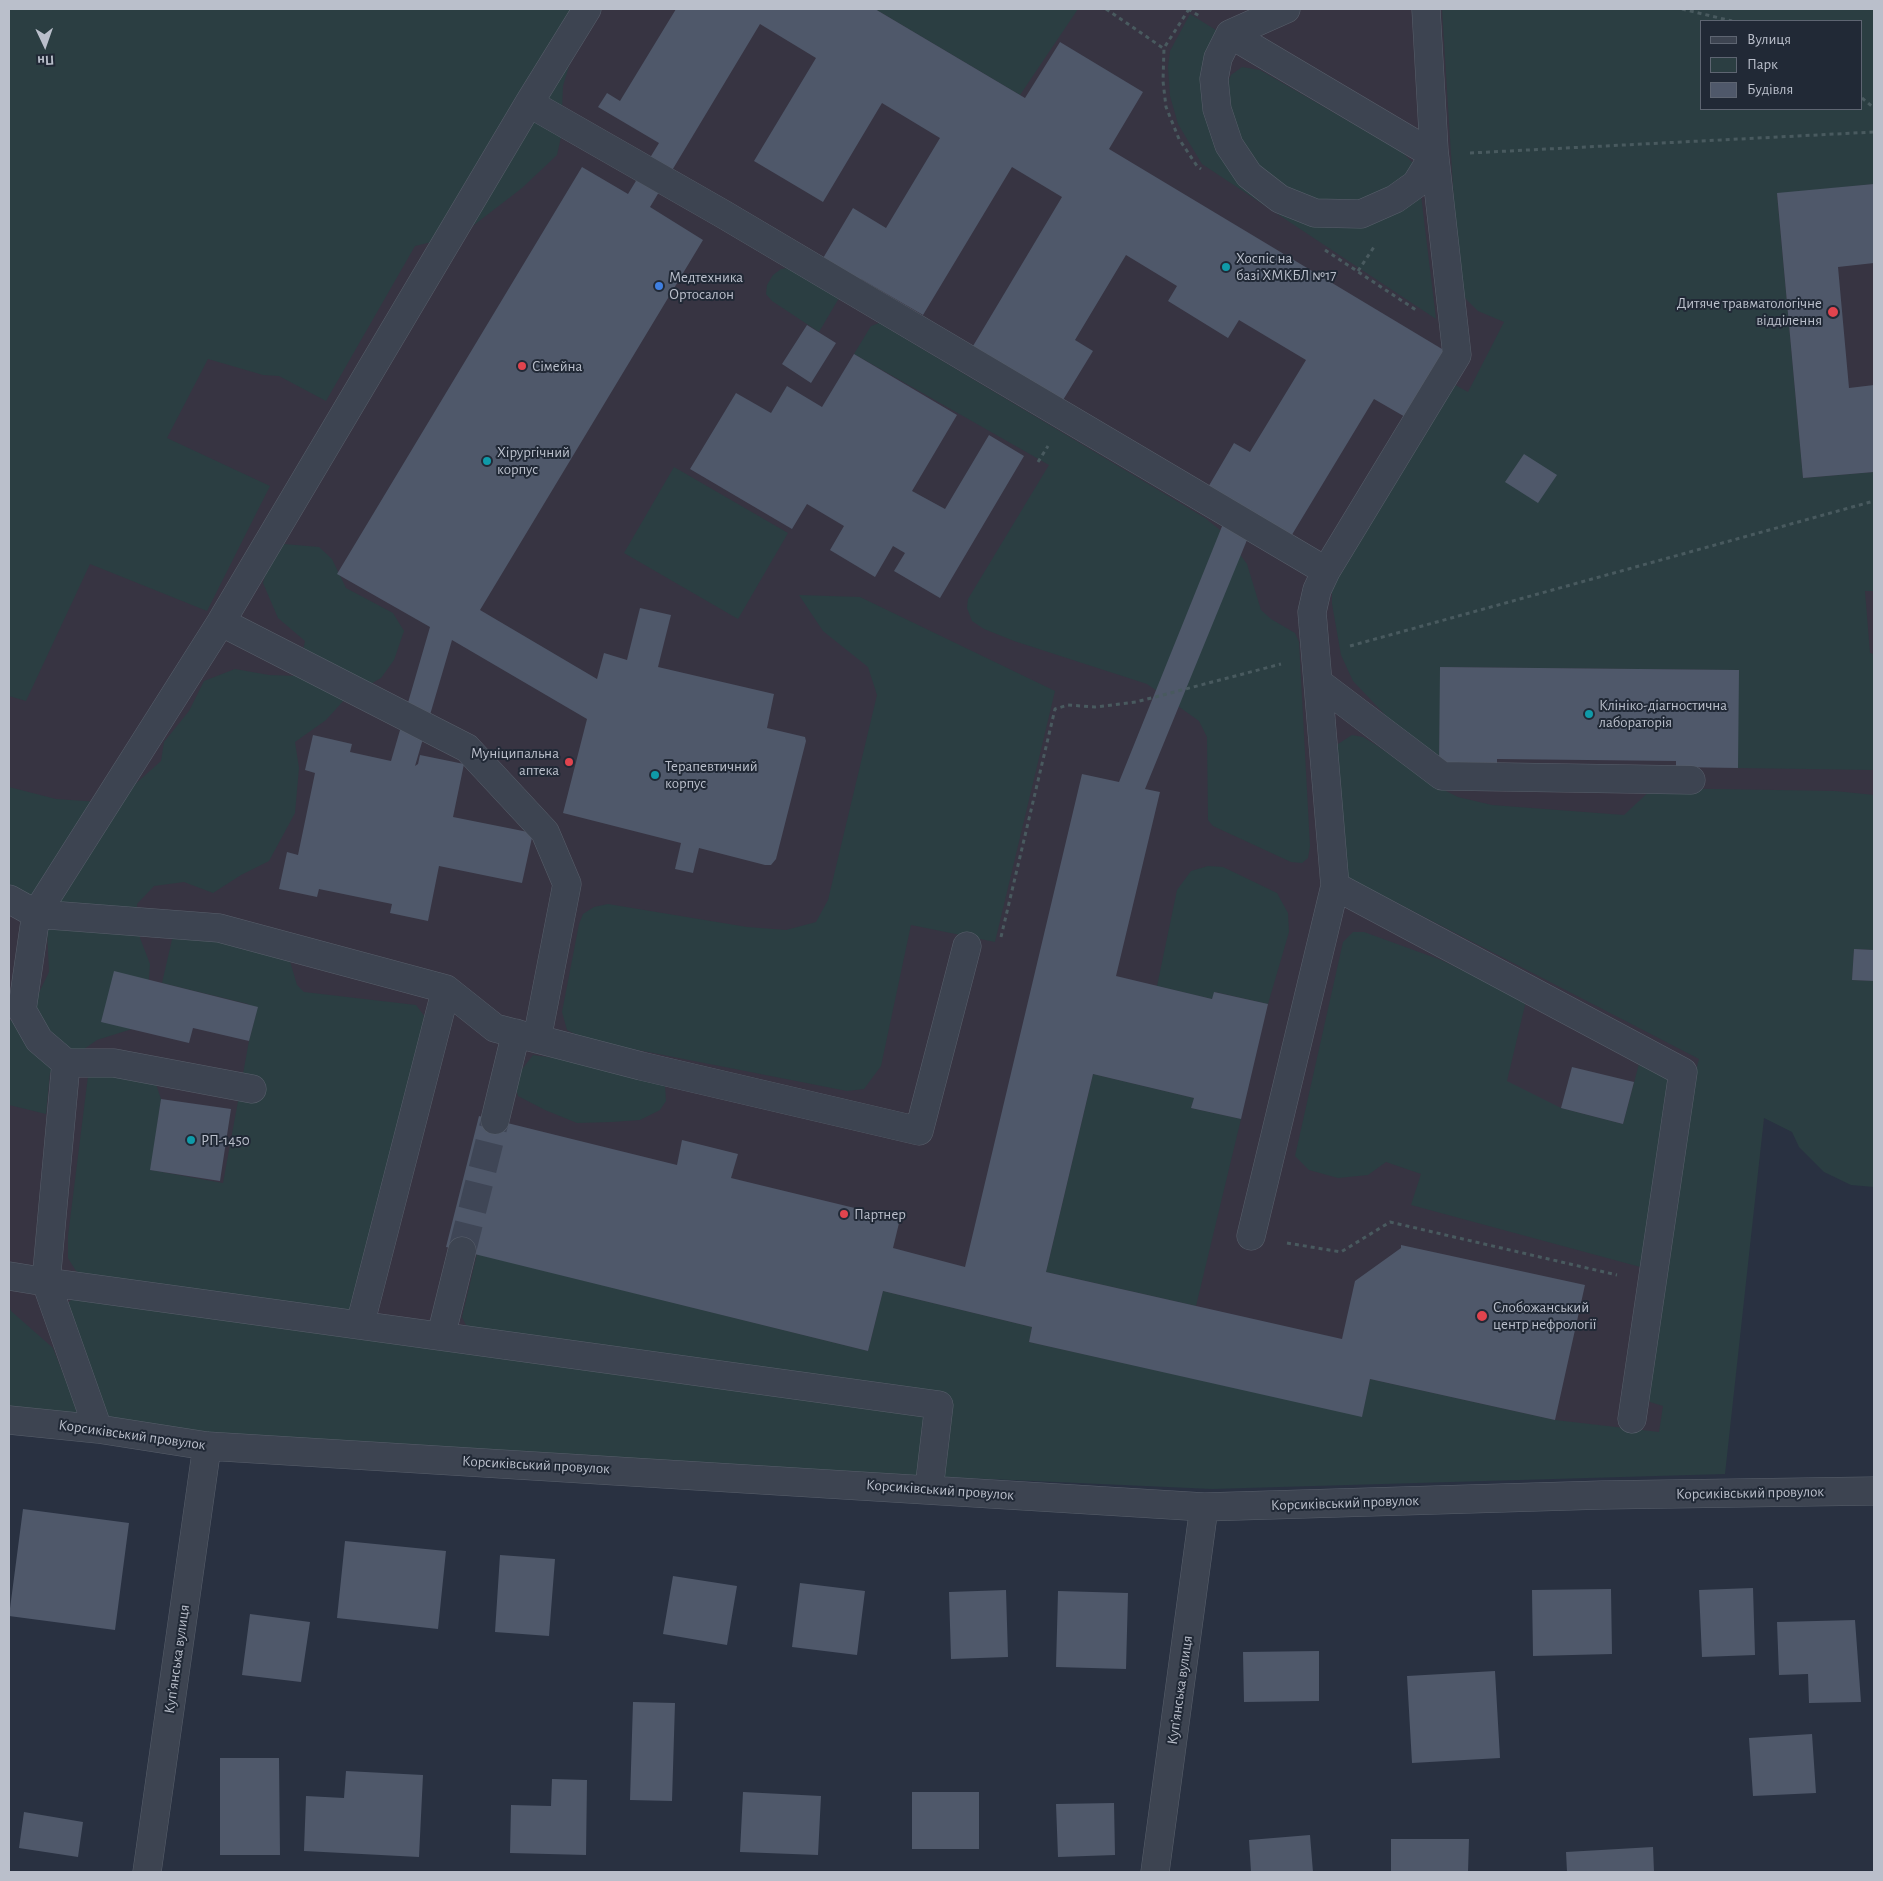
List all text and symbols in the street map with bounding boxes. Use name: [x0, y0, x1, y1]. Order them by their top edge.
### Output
north arrow: [20, 20, 70, 70]
legend: [1700, 20, 1863, 110]
text: Вулиця: [1747, 32, 1791, 47]
text: Пн: [37, 53, 55, 67]
text: Парк: [1747, 57, 1778, 72]
text: Будівля: [1747, 82, 1793, 97]
place label: Хоспіс на базі ХМКБЛ №17: [1236, 249, 1337, 284]
marker: Хоспіс на базі ХМКБЛ №17: [1220, 261, 1232, 273]
place label: Медтехника Ортосалон: [669, 268, 743, 303]
marker: Медтехника Ортосалон: [653, 280, 665, 292]
place label: Дитяче травматологічне відділення: [1677, 294, 1822, 329]
marker: Дитяче травматологічне відділення: [1826, 305, 1840, 319]
place label: Сімейна: [532, 357, 582, 375]
marker: Сімейна: [516, 360, 528, 372]
place label: Хірургічний корпус: [497, 443, 570, 478]
marker: Хірургічний корпус: [481, 455, 493, 467]
place label: Клініко-діагностична лабораторія: [1599, 696, 1727, 731]
marker: Клініко-діагностична лабораторія: [1583, 708, 1595, 720]
place label: Муніципальна аптека: [471, 744, 559, 779]
marker: Муніципальна аптека: [563, 756, 575, 768]
place label: Терапевтичний корпус: [665, 757, 758, 792]
marker: Терапевтичний корпус: [649, 769, 661, 781]
place label: РП-1450: [201, 1131, 250, 1149]
marker: РП-1450: [185, 1134, 197, 1146]
place label: Партнер: [854, 1205, 906, 1223]
marker: Партнер: [838, 1208, 850, 1220]
place label: Слобожанський центр нефрології: [1493, 1298, 1596, 1333]
marker: Слобожанський центр нефрології: [1475, 1309, 1489, 1323]
street label: Корсиківський провулок: [57, 1416, 207, 1454]
street label: Корсиківський провулок: [462, 1452, 610, 1478]
street label: Корсиківський провулок: [865, 1476, 1015, 1504]
street label: Корсиківський провулок: [1676, 1483, 1824, 1503]
street label: Корсиківський провулок: [1271, 1491, 1419, 1515]
street label: Куп’янська вулиця: [160, 1603, 194, 1715]
street label: Куп’янська вулиця: [1163, 1634, 1197, 1746]

